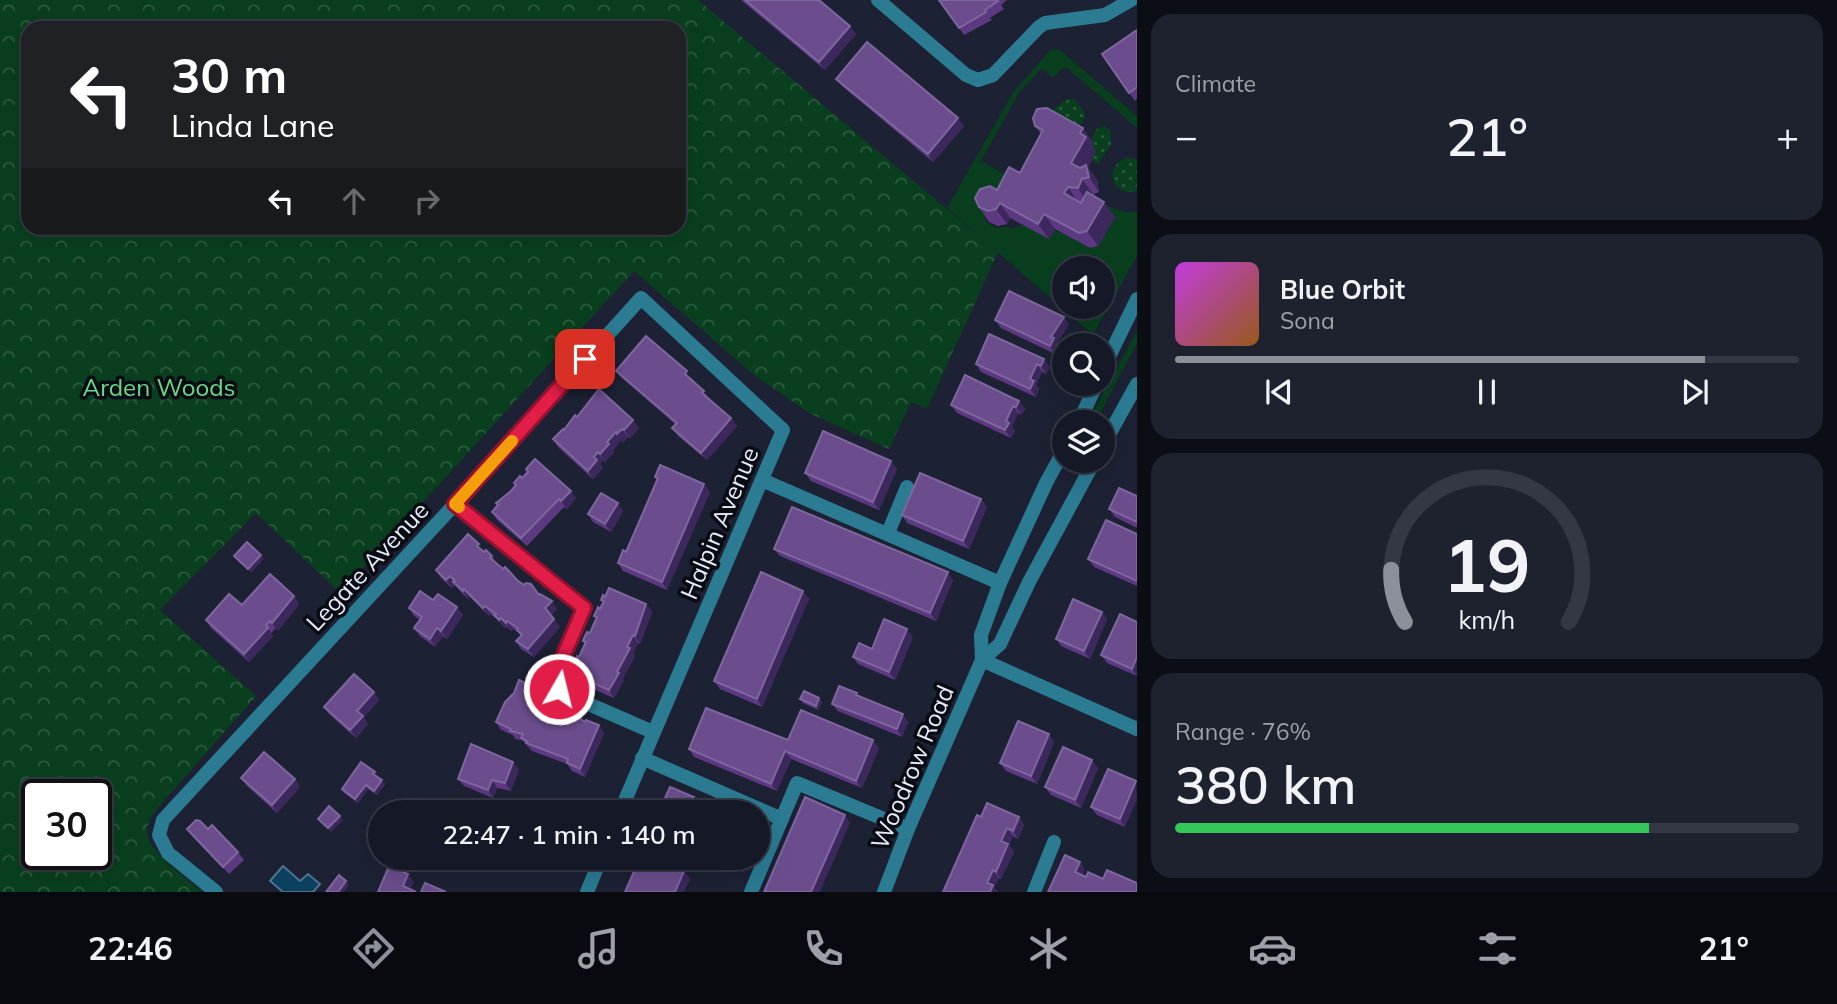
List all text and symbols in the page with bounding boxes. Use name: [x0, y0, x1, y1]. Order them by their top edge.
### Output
text: 30 m: [171, 44, 287, 105]
icon: left: [56, 49, 147, 140]
text: Climate: [1175, 69, 1256, 98]
text: 21°: [1446, 104, 1528, 169]
text: Linda Lane: [171, 105, 334, 145]
text: −: [1175, 112, 1198, 160]
text: +: [1776, 112, 1799, 160]
icon: left: [262, 182, 300, 220]
icon: ahead: [335, 182, 373, 220]
icon: right: [408, 182, 446, 220]
map controls: [1052, 256, 1115, 473]
button: sound: [1052, 256, 1115, 319]
text: Blue Orbit: [1280, 273, 1405, 306]
text: Sona: [1280, 306, 1335, 335]
pin: [555, 329, 615, 389]
button: search: [1052, 333, 1115, 396]
icon: arrive: [566, 340, 604, 378]
park label: Arden Woods: [83, 372, 235, 402]
icon: previous: [1260, 373, 1298, 411]
icon: pause: [1468, 373, 1506, 411]
icon: next: [1676, 373, 1714, 411]
button: layers: [1052, 410, 1115, 473]
street label: Halpin Avenue: [673, 442, 765, 604]
street label: Legate Avenue: [299, 495, 435, 637]
text: 19: [1443, 519, 1531, 610]
text: km/h: [1459, 604, 1515, 635]
position arrow: [522, 652, 596, 726]
street label: Woodrow Road: [864, 681, 960, 853]
text: Range · 76%: [1175, 717, 1311, 746]
text: 380 km: [1175, 752, 1356, 817]
speed limit sign: 30: [21, 779, 112, 870]
text: 22:47 · 1 min · 140 m: [442, 818, 696, 851]
icon: directions: [349, 924, 398, 973]
icon: music: [574, 924, 623, 973]
icon: phone: [799, 924, 848, 973]
icon: climate: [1024, 924, 1073, 973]
icon: car: [1248, 924, 1297, 973]
icon: filters: [1473, 924, 1522, 973]
text: 22:46: [88, 928, 173, 968]
text: 21°: [1698, 928, 1749, 968]

